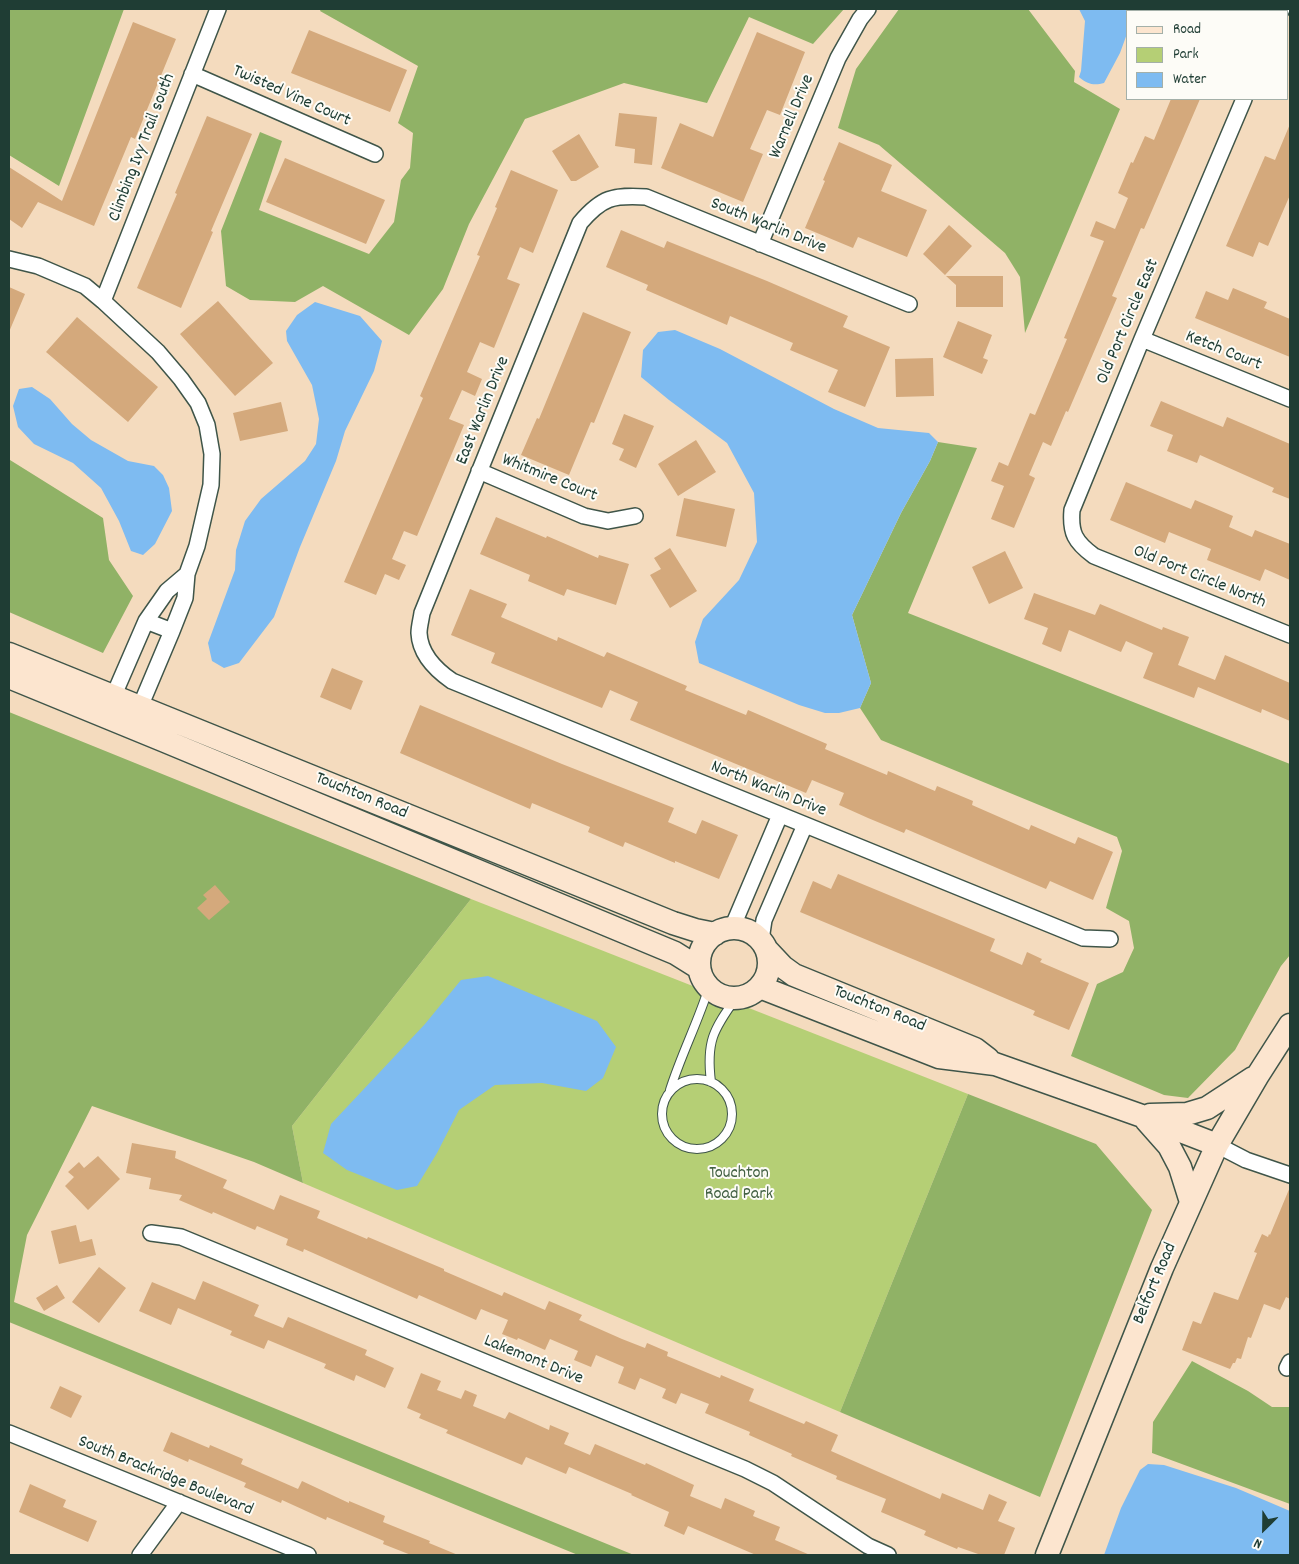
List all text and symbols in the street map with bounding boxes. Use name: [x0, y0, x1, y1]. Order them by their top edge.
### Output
legend: [1126, 10, 1289, 100]
text: Road: [1173, 19, 1201, 41]
text: Park: [1173, 44, 1199, 66]
street label: Twisted Vine Court: [229, 61, 353, 133]
text: Water: [1173, 69, 1206, 91]
street label: Climbing Ivy Trail south: [105, 71, 181, 225]
street label: Warnell Drive: [766, 72, 820, 162]
street label: South Warlin Drive: [707, 194, 829, 260]
street label: Old Port Circle East: [1093, 256, 1165, 388]
street label: Ketch Court: [1182, 327, 1264, 377]
street label: East Warlin Drive: [452, 354, 516, 468]
street label: Whitmire Court: [498, 450, 600, 508]
street label: Old Port Circle North: [1129, 541, 1269, 615]
street label: North Warlin Drive: [707, 757, 829, 823]
street label: Touchton Road: [312, 769, 410, 825]
street label: Touchton Road: [830, 982, 928, 1038]
park label: Touchton Road Park: [705, 1164, 773, 1206]
street label: Belfort Road: [1129, 1240, 1183, 1328]
street label: Lakemont Drive: [480, 1331, 586, 1391]
street label: South Brackridge Boulevard: [74, 1432, 256, 1522]
north arrow: [1239, 1504, 1289, 1554]
text: N: [1251, 1532, 1265, 1553]

